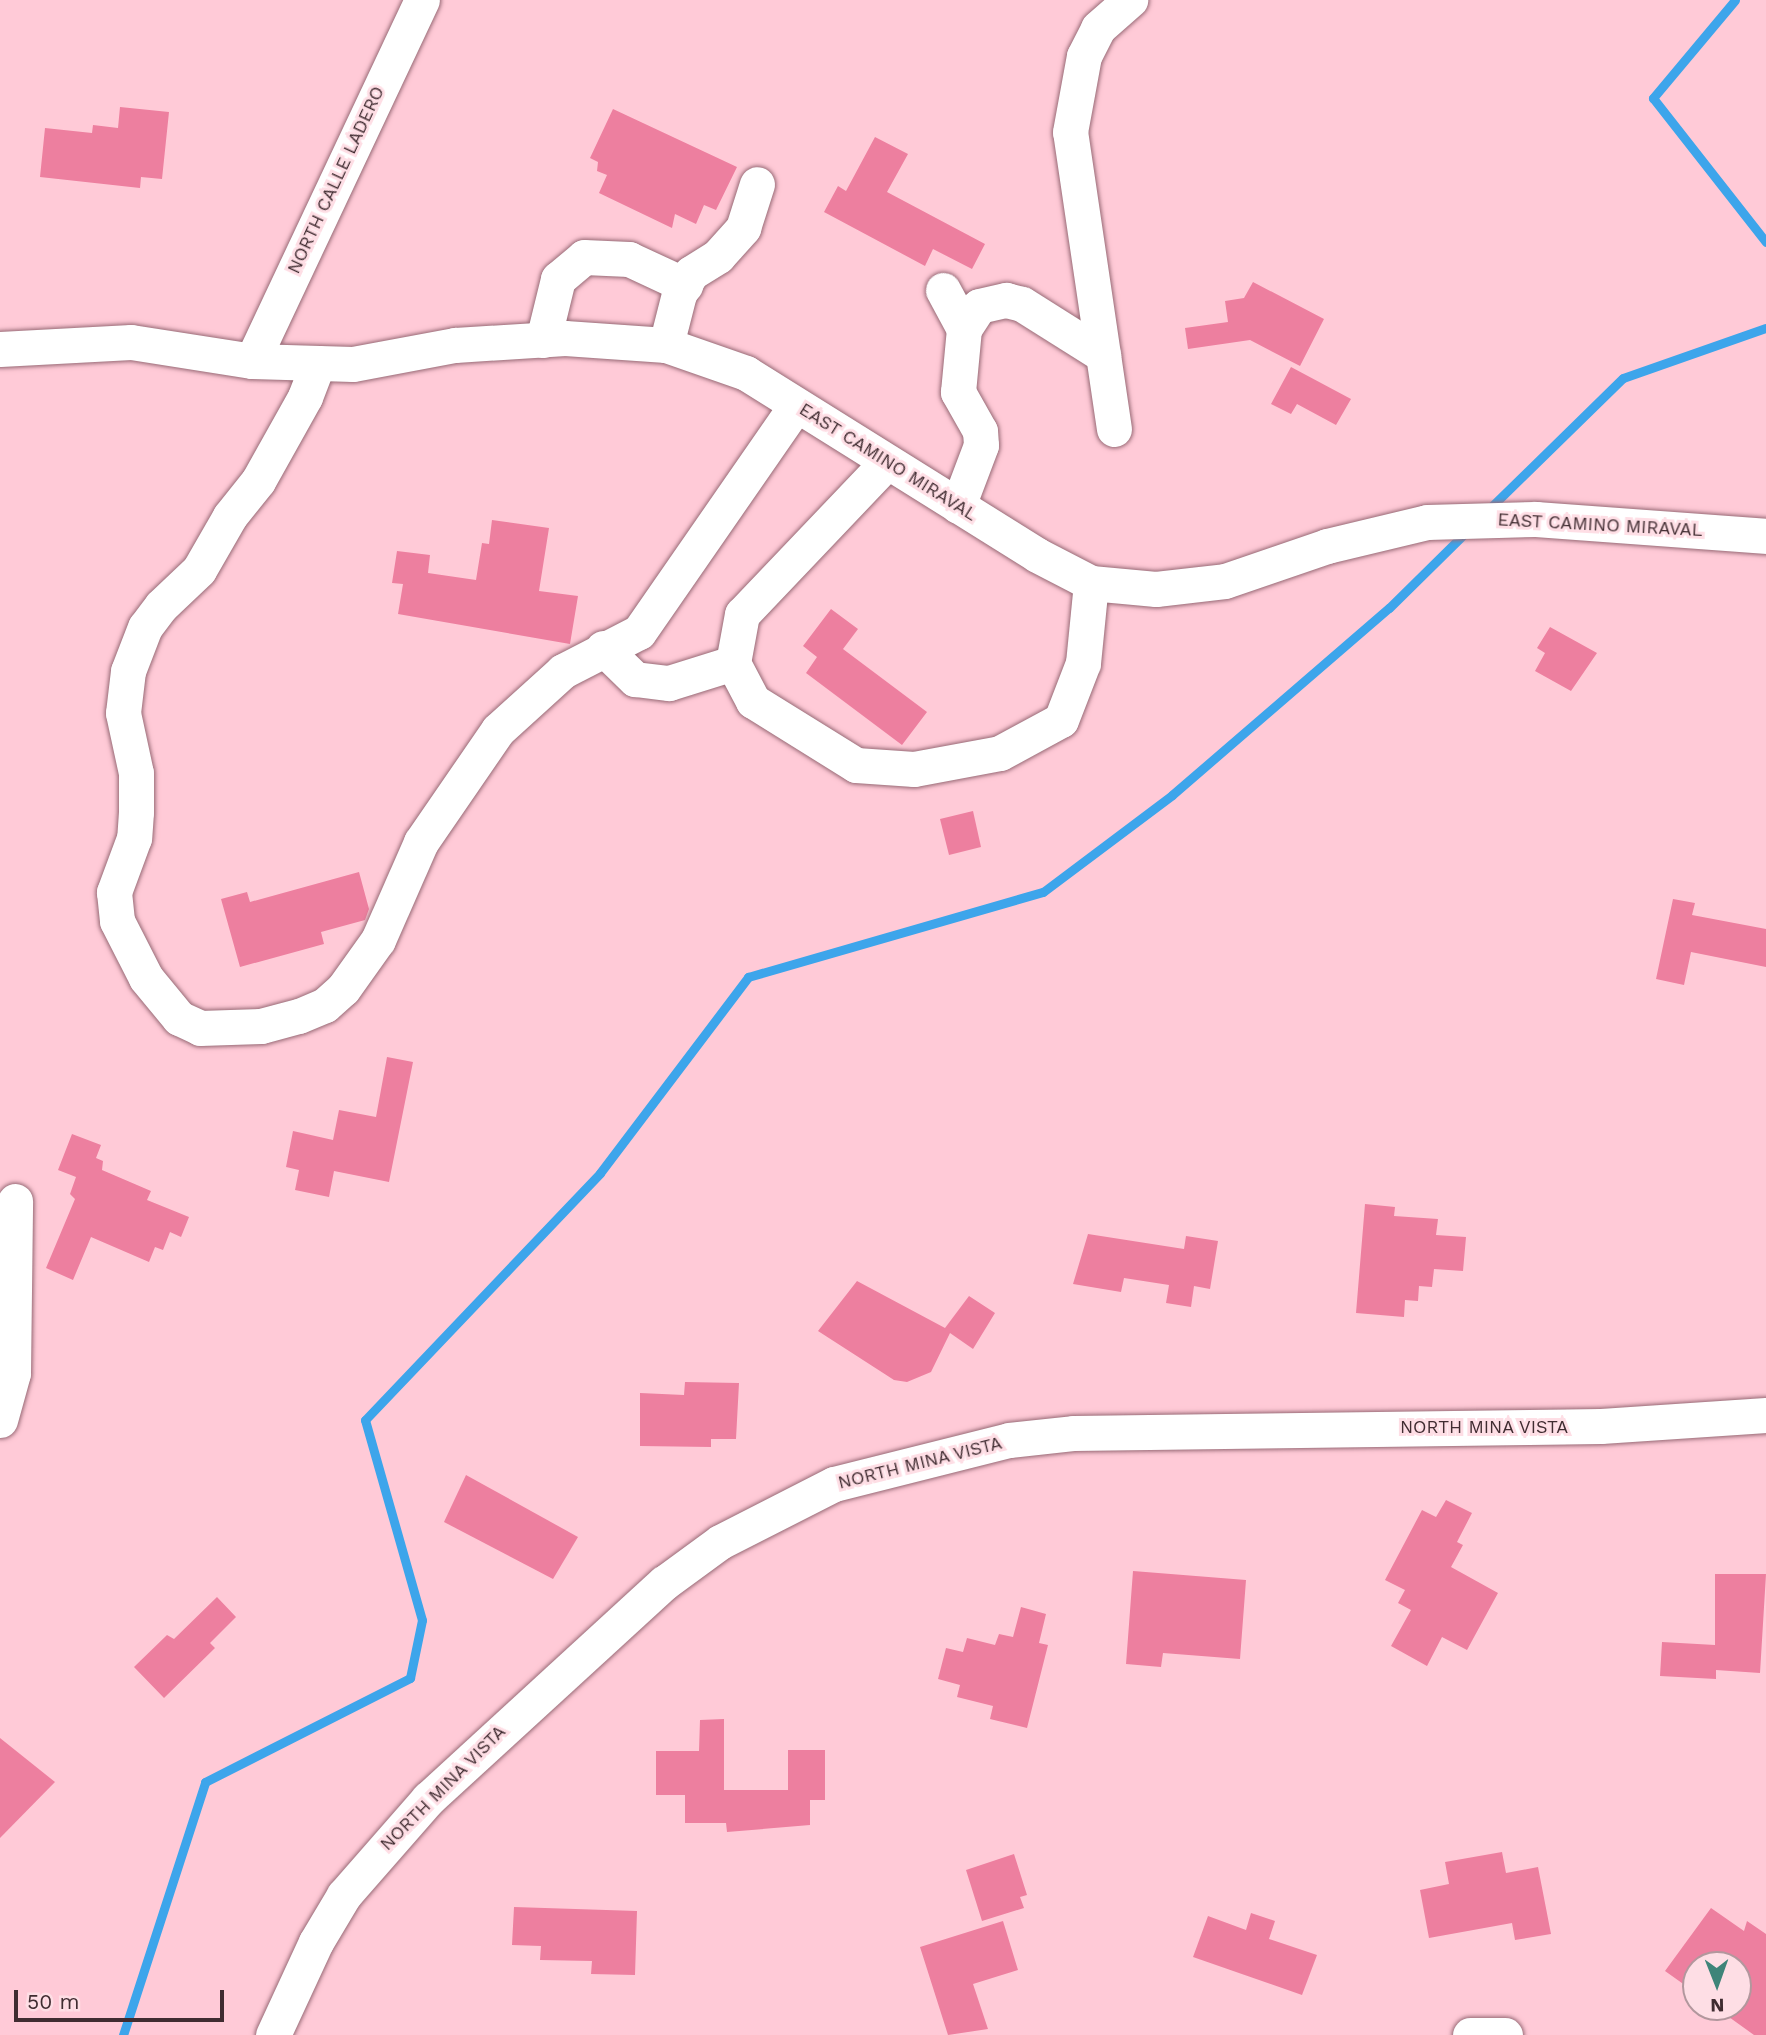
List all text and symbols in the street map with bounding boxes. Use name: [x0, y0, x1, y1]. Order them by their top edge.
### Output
street label: NORTH CALLE LADERO: [283, 83, 389, 277]
street label: EAST CAMINO MIRAVAL: [795, 398, 981, 526]
street label: EAST CAMINO MIRAVAL: [1497, 509, 1703, 541]
street label: NORTH MINA VISTA: [1399, 1416, 1569, 1438]
street label: NORTH MINA VISTA: [835, 1432, 1005, 1494]
street label: NORTH MINA VISTA: [375, 1720, 511, 1856]
north arrow: [1682, 1951, 1752, 2021]
scale bar: [18, 1976, 228, 2020]
text: 50 m: [27, 1989, 79, 2014]
text: N: [1710, 1994, 1725, 2017]

